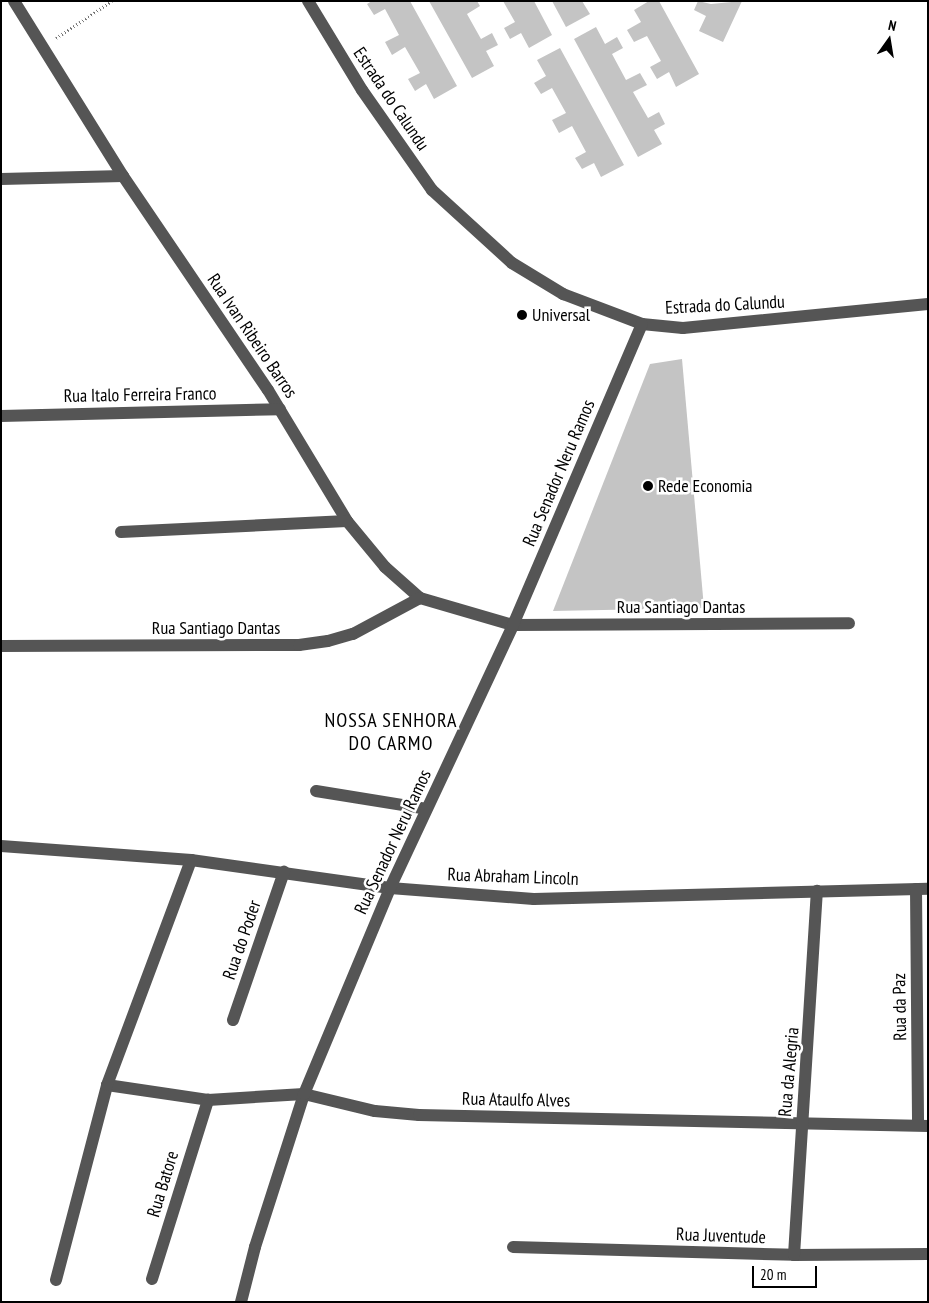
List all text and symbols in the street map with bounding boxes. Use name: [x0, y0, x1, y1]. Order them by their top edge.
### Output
north arrow: [864, 15, 914, 65]
text: N: [887, 16, 898, 35]
street label: Estrada do Calundu: [349, 43, 433, 155]
street label: Rua Ivan Ribeiro Barros: [202, 270, 302, 402]
street label: Estrada do Calundu: [665, 291, 785, 319]
place label: Universal: [532, 304, 590, 326]
marker: Universal: [516, 309, 528, 321]
street label: Rua Italo Ferreira Franco: [63, 383, 217, 407]
street label: Rua Senador Neru Ramos: [518, 396, 600, 550]
place label: Rede Economia: [658, 475, 753, 497]
marker: Rede Economia: [642, 480, 654, 492]
street label: Rua Santiago Dantas: [617, 596, 745, 618]
street label: Rua Santiago Dantas: [152, 617, 280, 639]
district label: NOSSA SENHORA DO CARMO: [322, 708, 460, 755]
street label: Rua Senador Neru Ramos: [350, 766, 436, 918]
street label: Rua Abraham Lincoln: [447, 864, 579, 890]
street label: Rua do Poder: [218, 898, 266, 982]
street label: Rua da Paz: [889, 973, 911, 1041]
street label: Rua da Alegria: [774, 1026, 804, 1118]
street label: Rua Ataulfo Alves: [461, 1088, 571, 1112]
street label: Rua Batore: [143, 1148, 183, 1220]
street label: Rua Juventude: [676, 1224, 766, 1248]
scale bar: [754, 1256, 819, 1288]
text: 20 m: [760, 1265, 786, 1284]

